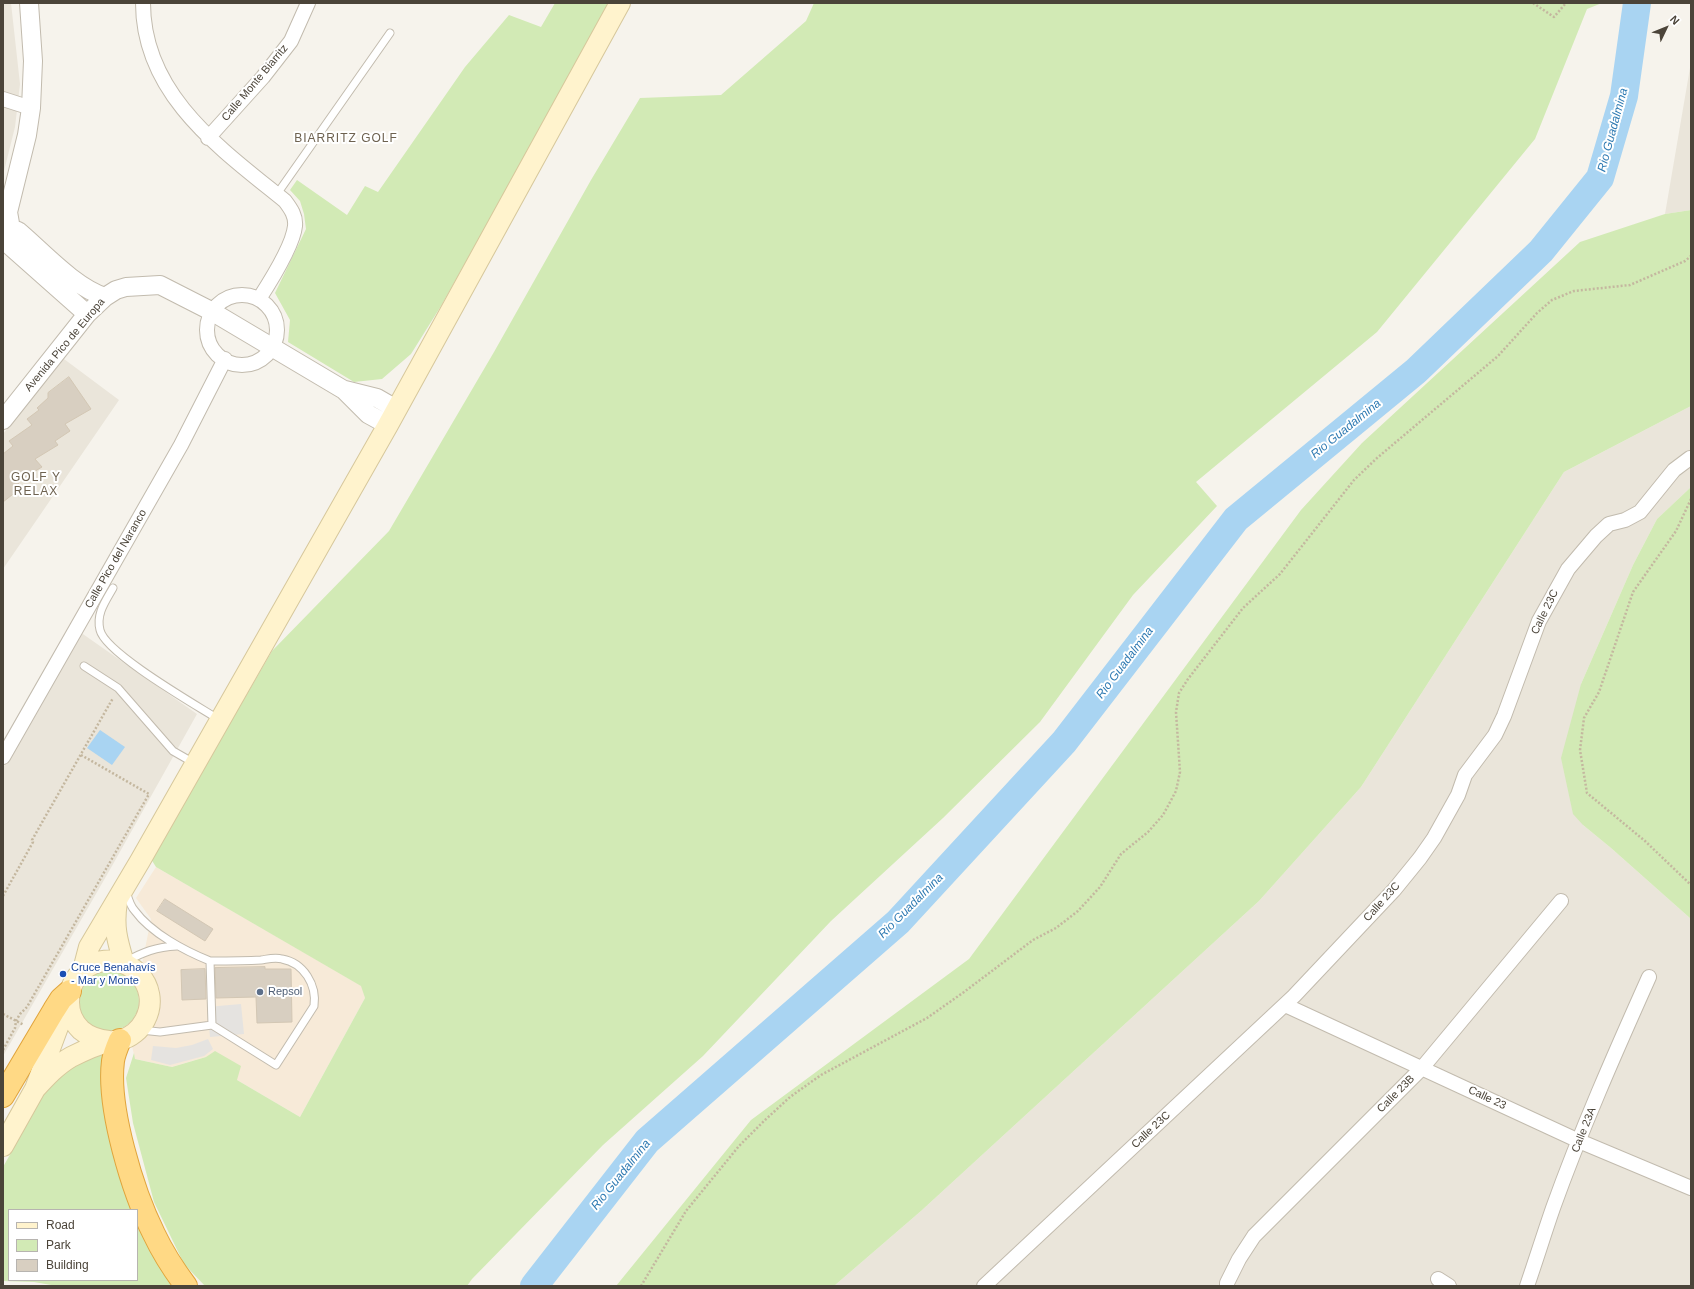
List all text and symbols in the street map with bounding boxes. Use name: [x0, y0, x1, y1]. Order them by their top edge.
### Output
north arrow: [1646, 8, 1686, 48]
text: N: [1668, 13, 1682, 27]
street label: Calle Monte Biarritz: [219, 42, 291, 124]
water label: Rio Guadalmina: [1595, 87, 1631, 173]
district label: BIARRITZ GOLF: [294, 132, 398, 146]
street label: Avenida Pico de Europa: [22, 296, 108, 394]
water label: Rio Guadalmina: [1308, 396, 1384, 462]
district label: GOLF Y RELAX: [11, 471, 61, 499]
street label: Calle Pico del Naranco: [82, 507, 150, 611]
street label: Calle 23C: [1528, 587, 1562, 637]
water label: Rio Guadalmina: [1093, 624, 1157, 702]
water label: Rio Guadalmina: [875, 870, 947, 942]
street label: Calle 23C: [1361, 880, 1403, 924]
place label: Cruce Benahavís - Mar y Monte: [71, 961, 155, 987]
marker: Cruce Benahavís - Mar y Monte: [58, 969, 68, 979]
place label: Repsol: [268, 985, 302, 999]
marker: Repsol: [255, 987, 265, 997]
street label: Calle 23B: [1374, 1072, 1418, 1116]
street label: Calle 23: [1466, 1083, 1508, 1113]
street label: Calle 23A: [1569, 1105, 1599, 1155]
street label: Calle 23C: [1129, 1109, 1173, 1151]
water label: Rio Guadalmina: [588, 1137, 654, 1213]
legend: [8, 1209, 138, 1281]
text: Road: [46, 1218, 75, 1232]
text: Park: [46, 1238, 71, 1252]
text: Building: [46, 1258, 89, 1272]

